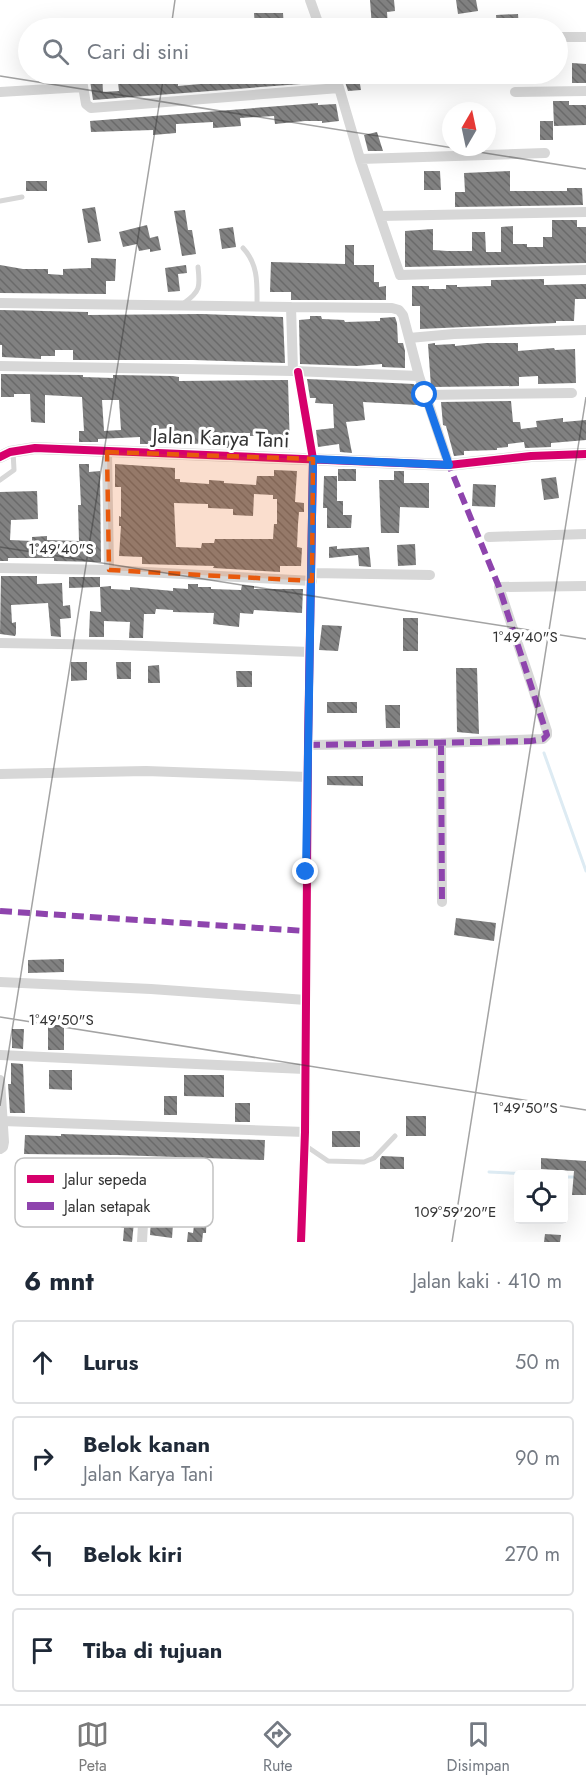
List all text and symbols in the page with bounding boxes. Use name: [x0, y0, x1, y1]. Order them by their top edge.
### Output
search box: [18, 18, 568, 84]
icon: search: [39, 35, 72, 68]
text: Cari di sini: [87, 35, 189, 67]
north arrow: [442, 102, 496, 156]
route start: [411, 381, 437, 407]
street label: Jalan Karya Tani: [149, 421, 290, 455]
text: 1°49'40"S: [28, 538, 94, 560]
text: 1°49'40"S: [492, 626, 558, 648]
route end: [292, 858, 318, 884]
text: 1°49'50"S: [28, 1009, 94, 1031]
text: 1°49'50"S: [492, 1097, 558, 1119]
legend: [15, 1158, 213, 1227]
text: Jalur sepeda: [62, 1168, 147, 1191]
map controls: [514, 1170, 568, 1224]
button: locate: [514, 1170, 568, 1224]
text: Jalan setapak: [62, 1195, 151, 1218]
text: 109°59'20"E: [414, 1201, 496, 1223]
text: 6 mnt: [24, 1262, 94, 1300]
text: Jalan kaki · 410 m: [412, 1267, 562, 1296]
icon: ahead: [26, 1346, 59, 1379]
text: Lurus: [83, 1346, 139, 1378]
text: 50 m: [515, 1348, 560, 1377]
text: Belok kanan: [83, 1428, 210, 1460]
icon: right: [26, 1442, 59, 1475]
text: 90 m: [515, 1444, 560, 1473]
text: Jalan Karya Tani: [83, 1460, 214, 1489]
icon: left: [26, 1538, 59, 1571]
text: Belok kiri: [83, 1538, 182, 1570]
text: 270 m: [505, 1540, 560, 1569]
icon: arrive: [26, 1634, 59, 1667]
text: Tiba di tujuan: [83, 1634, 222, 1666]
tab: Peta: [76, 1718, 109, 1777]
tab: Rute: [261, 1718, 294, 1777]
tab: Disimpan: [447, 1718, 510, 1777]

